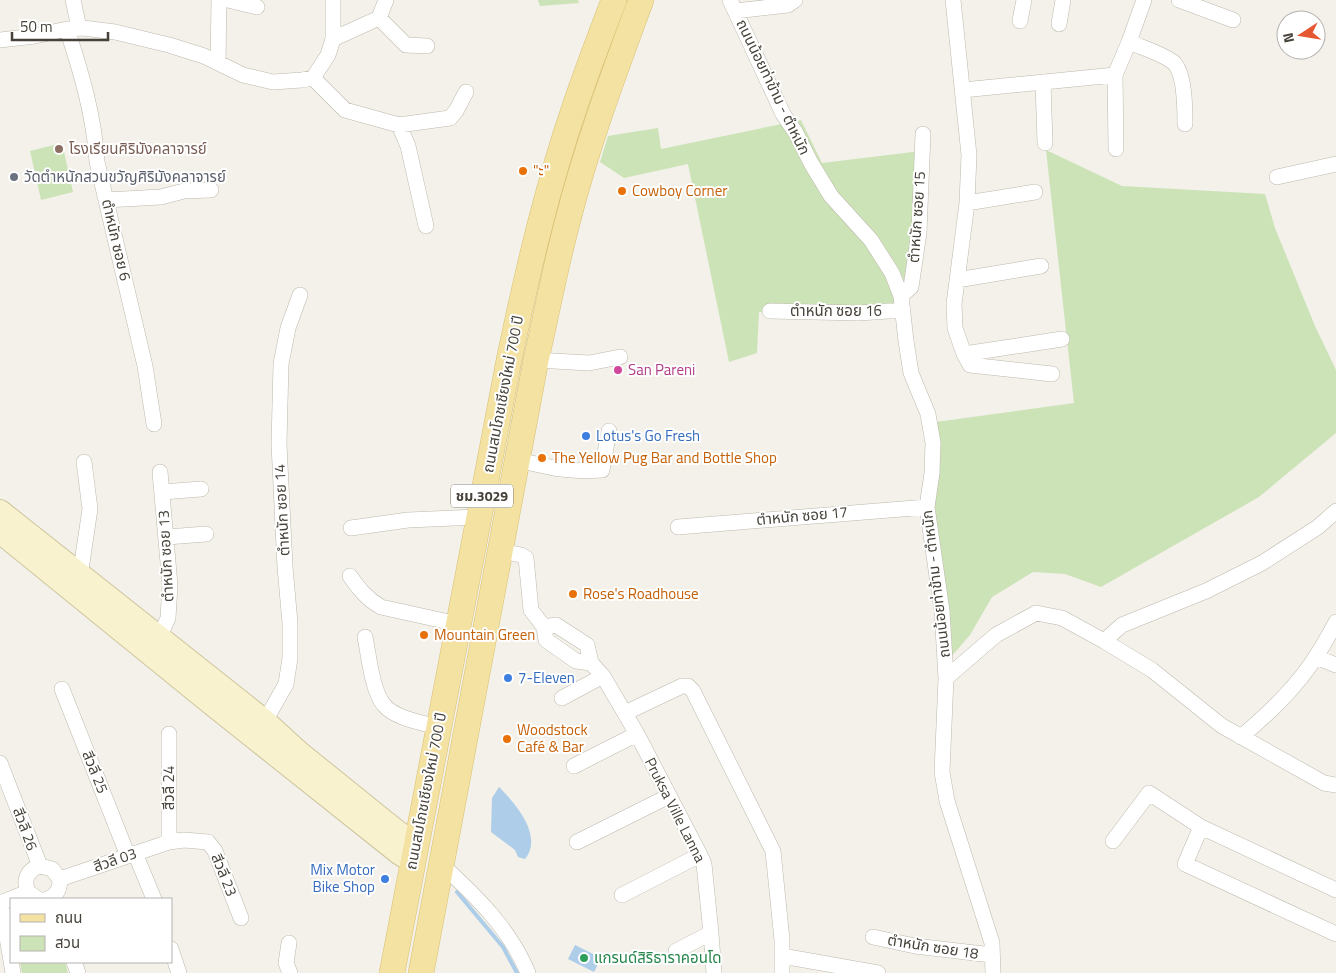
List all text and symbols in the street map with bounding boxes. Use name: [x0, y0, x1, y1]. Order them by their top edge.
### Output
scale bar: [12, 10, 109, 42]
north arrow: [1276, 10, 1326, 60]
text: 50 m: [20, 15, 53, 38]
street label: ถนนน้อยท่าข้าม - ตำหนัก: [731, 15, 816, 159]
text: N: [1277, 31, 1299, 45]
place label: โรงเรียนศิริมังคลาจารย์: [69, 137, 207, 160]
marker: โรงเรียนศิริมังคลาจารย์: [53, 143, 65, 155]
place label: "ะ": [533, 159, 549, 182]
place label: วัดตำหนักสวนขวัญศิริมังคลาจารย์: [24, 165, 226, 188]
marker: "ะ": [517, 165, 529, 177]
street label: ตำหนัก ซอย 15: [902, 170, 931, 264]
marker: วัดตำหนักสวนขวัญศิริมังคลาจารย์: [8, 171, 20, 183]
place label: Cowboy Corner: [632, 179, 727, 202]
marker: Cowboy Corner: [616, 185, 628, 197]
street label: ตำหนัก ซอย 6: [96, 197, 137, 283]
street label: ตำหนัก ซอย 16: [790, 299, 882, 322]
street label: ถนนสมโภชเชียงใหม่ 700 ปี: [476, 313, 529, 475]
place label: San Pareni: [628, 358, 695, 381]
marker: San Pareni: [612, 364, 624, 376]
place label: Lotus's Go Fresh: [596, 424, 700, 447]
marker: Lotus's Go Fresh: [580, 430, 592, 442]
place label: The Yellow Pug Bar and Bottle Shop: [552, 446, 777, 469]
marker: The Yellow Pug Bar and Bottle Shop: [536, 452, 548, 464]
street label: ตำหนัก ซอย 14: [268, 464, 295, 557]
road number: ชม.3029: [451, 484, 513, 508]
street label: ตำหนัก ซอย 17: [755, 500, 849, 531]
street label: ถนนน้อยท่าข้าม - ตำหนัก: [915, 509, 956, 659]
street label: ตำหนัก ซอย 13: [152, 510, 179, 603]
place label: Rose's Roadhouse: [583, 582, 699, 605]
marker: Rose's Roadhouse: [567, 588, 579, 600]
place label: Mountain Green: [434, 623, 535, 646]
marker: Mountain Green: [418, 629, 430, 641]
place label: 7-Eleven: [518, 666, 575, 689]
marker: 7-Eleven: [502, 672, 514, 684]
street label: ถนนสมโภชเชียงใหม่ 700 ปี: [399, 710, 452, 872]
place label: Woodstock Café & Bar: [517, 718, 588, 758]
marker: Woodstock Café & Bar: [501, 733, 513, 745]
street label: สีวลี 25: [76, 747, 114, 797]
street label: Pruksa Ville Lanna: [639, 753, 712, 867]
street label: สีวลี 24: [157, 766, 180, 810]
street label: สีวลี 26: [7, 804, 44, 854]
street label: สีวลี 03: [90, 841, 140, 878]
street label: สีวลี 23: [205, 850, 243, 900]
place label: Mix Motor Bike Shop: [310, 858, 375, 898]
marker: Mix Motor Bike Shop: [379, 873, 391, 885]
legend: [10, 898, 172, 963]
text: ถนน: [55, 906, 82, 929]
street label: ตำหนัก ซอย 18: [886, 928, 980, 965]
text: สวน: [55, 931, 80, 954]
place label: แกรนด์สิริธาราคอนโด: [594, 946, 722, 969]
marker: แกรนด์สิริธาราคอนโด: [578, 952, 590, 964]

